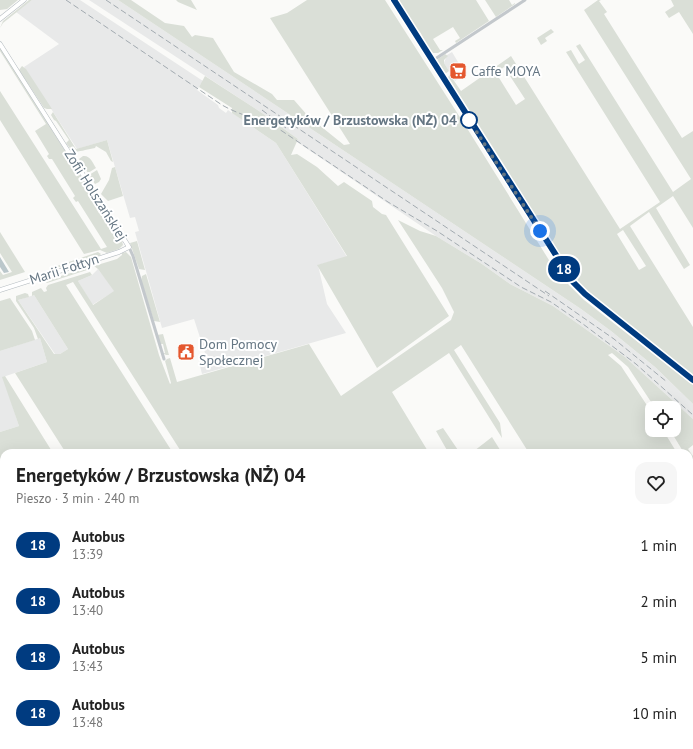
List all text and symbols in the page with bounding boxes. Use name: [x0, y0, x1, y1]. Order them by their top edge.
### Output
supermarket icon: Caffe MOYA: [448, 61, 468, 81]
place label: Caffe MOYA: [471, 62, 541, 80]
place label: Energetyków / Brzustowska (NŻ) 04: [244, 111, 457, 129]
marker: Energetyków / Brzustowska (NŻ) 04: [460, 111, 478, 129]
street label: Zofii Holszańskiej: [61, 146, 131, 244]
your location: [530, 221, 550, 241]
street label: Marii Fołtyn: [27, 249, 101, 289]
line badge: 18: [546, 256, 582, 282]
text: 18: [556, 260, 572, 278]
place label: Dom Pomocy Społecznej: [199, 335, 278, 369]
public building icon: Dom Pomocy Społecznej: [176, 342, 196, 362]
map controls: [645, 401, 681, 437]
button: locate: [645, 401, 681, 437]
button: heart: [635, 462, 677, 504]
text: Energetyków / Brzustowska (NŻ) 04: [16, 463, 306, 487]
text: Pieszo · 3 min · 240 m: [16, 490, 139, 507]
text: Autobus: [72, 527, 125, 546]
text: 18: [30, 536, 46, 554]
text: 1 min: [640, 536, 677, 555]
text: 13:39: [72, 546, 103, 563]
text: Autobus: [72, 583, 125, 602]
text: 18: [30, 592, 46, 610]
text: 2 min: [640, 592, 677, 611]
text: 13:40: [72, 602, 103, 619]
text: Autobus: [72, 639, 125, 658]
text: 18: [30, 648, 46, 666]
text: 5 min: [640, 648, 677, 667]
text: 13:43: [72, 658, 103, 675]
text: Autobus: [72, 695, 125, 714]
text: 18: [30, 704, 46, 722]
text: 10 min: [632, 704, 677, 723]
text: 13:48: [72, 714, 103, 731]

